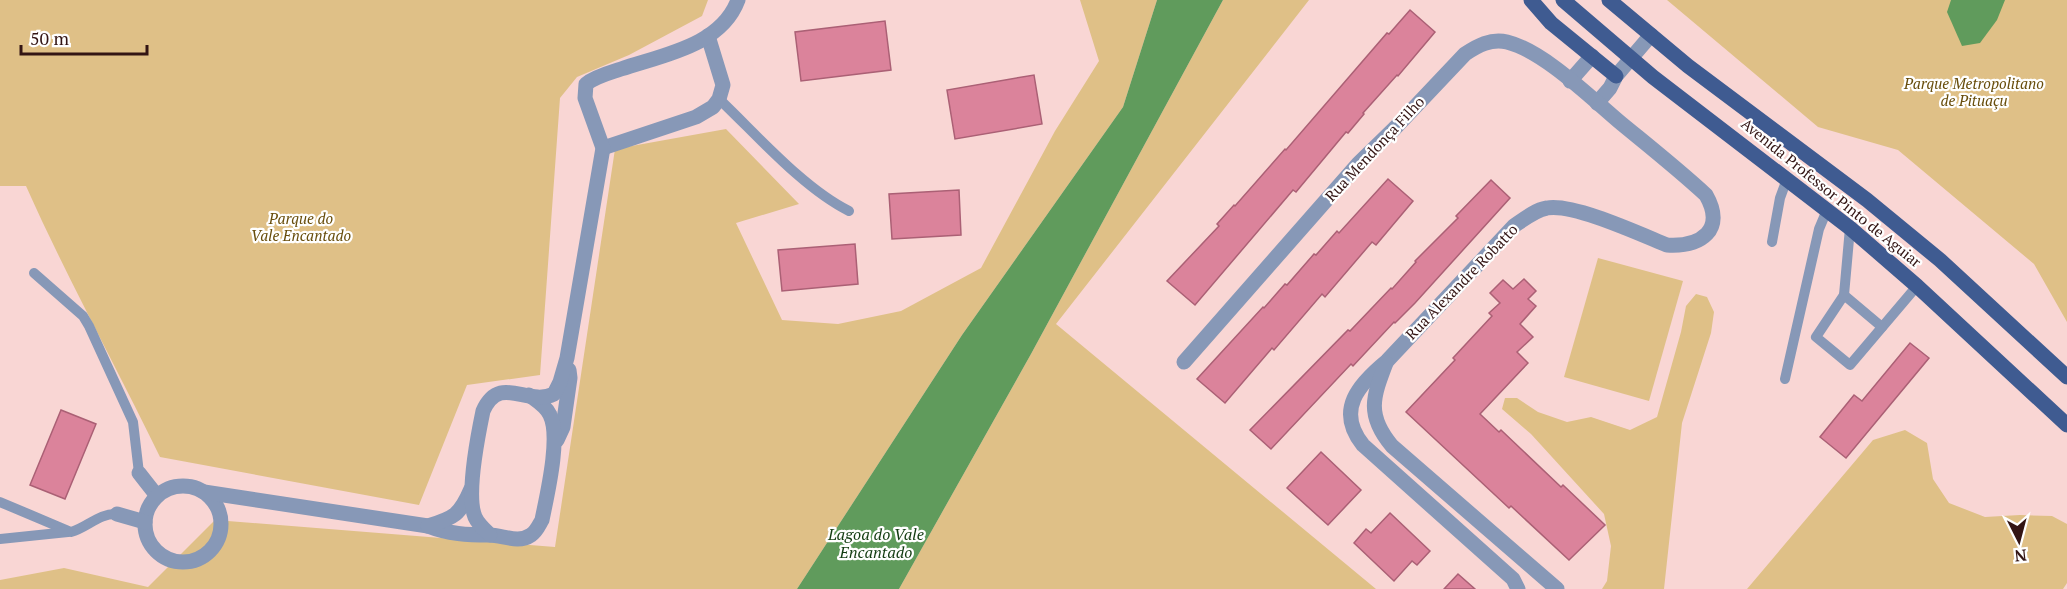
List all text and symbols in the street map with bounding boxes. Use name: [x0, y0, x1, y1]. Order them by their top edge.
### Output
scale bar: [21, 18, 147, 56]
text: 50 m: [30, 26, 70, 50]
park label: Parque Metropolitano de Pituaçu: [1903, 73, 2044, 110]
street label: Rua Mendonça Filho: [1320, 91, 1428, 205]
street label: Avenida Professor Pinto de Aguiar: [1737, 113, 1926, 271]
park label: Parque do Vale Encantado: [251, 208, 352, 245]
street label: Rua Alexandre Robatto: [1401, 219, 1522, 343]
north arrow: [1989, 511, 2049, 571]
water label: Lagoa do Vale Encantado: [827, 523, 924, 563]
text: N: [2013, 544, 2028, 567]

